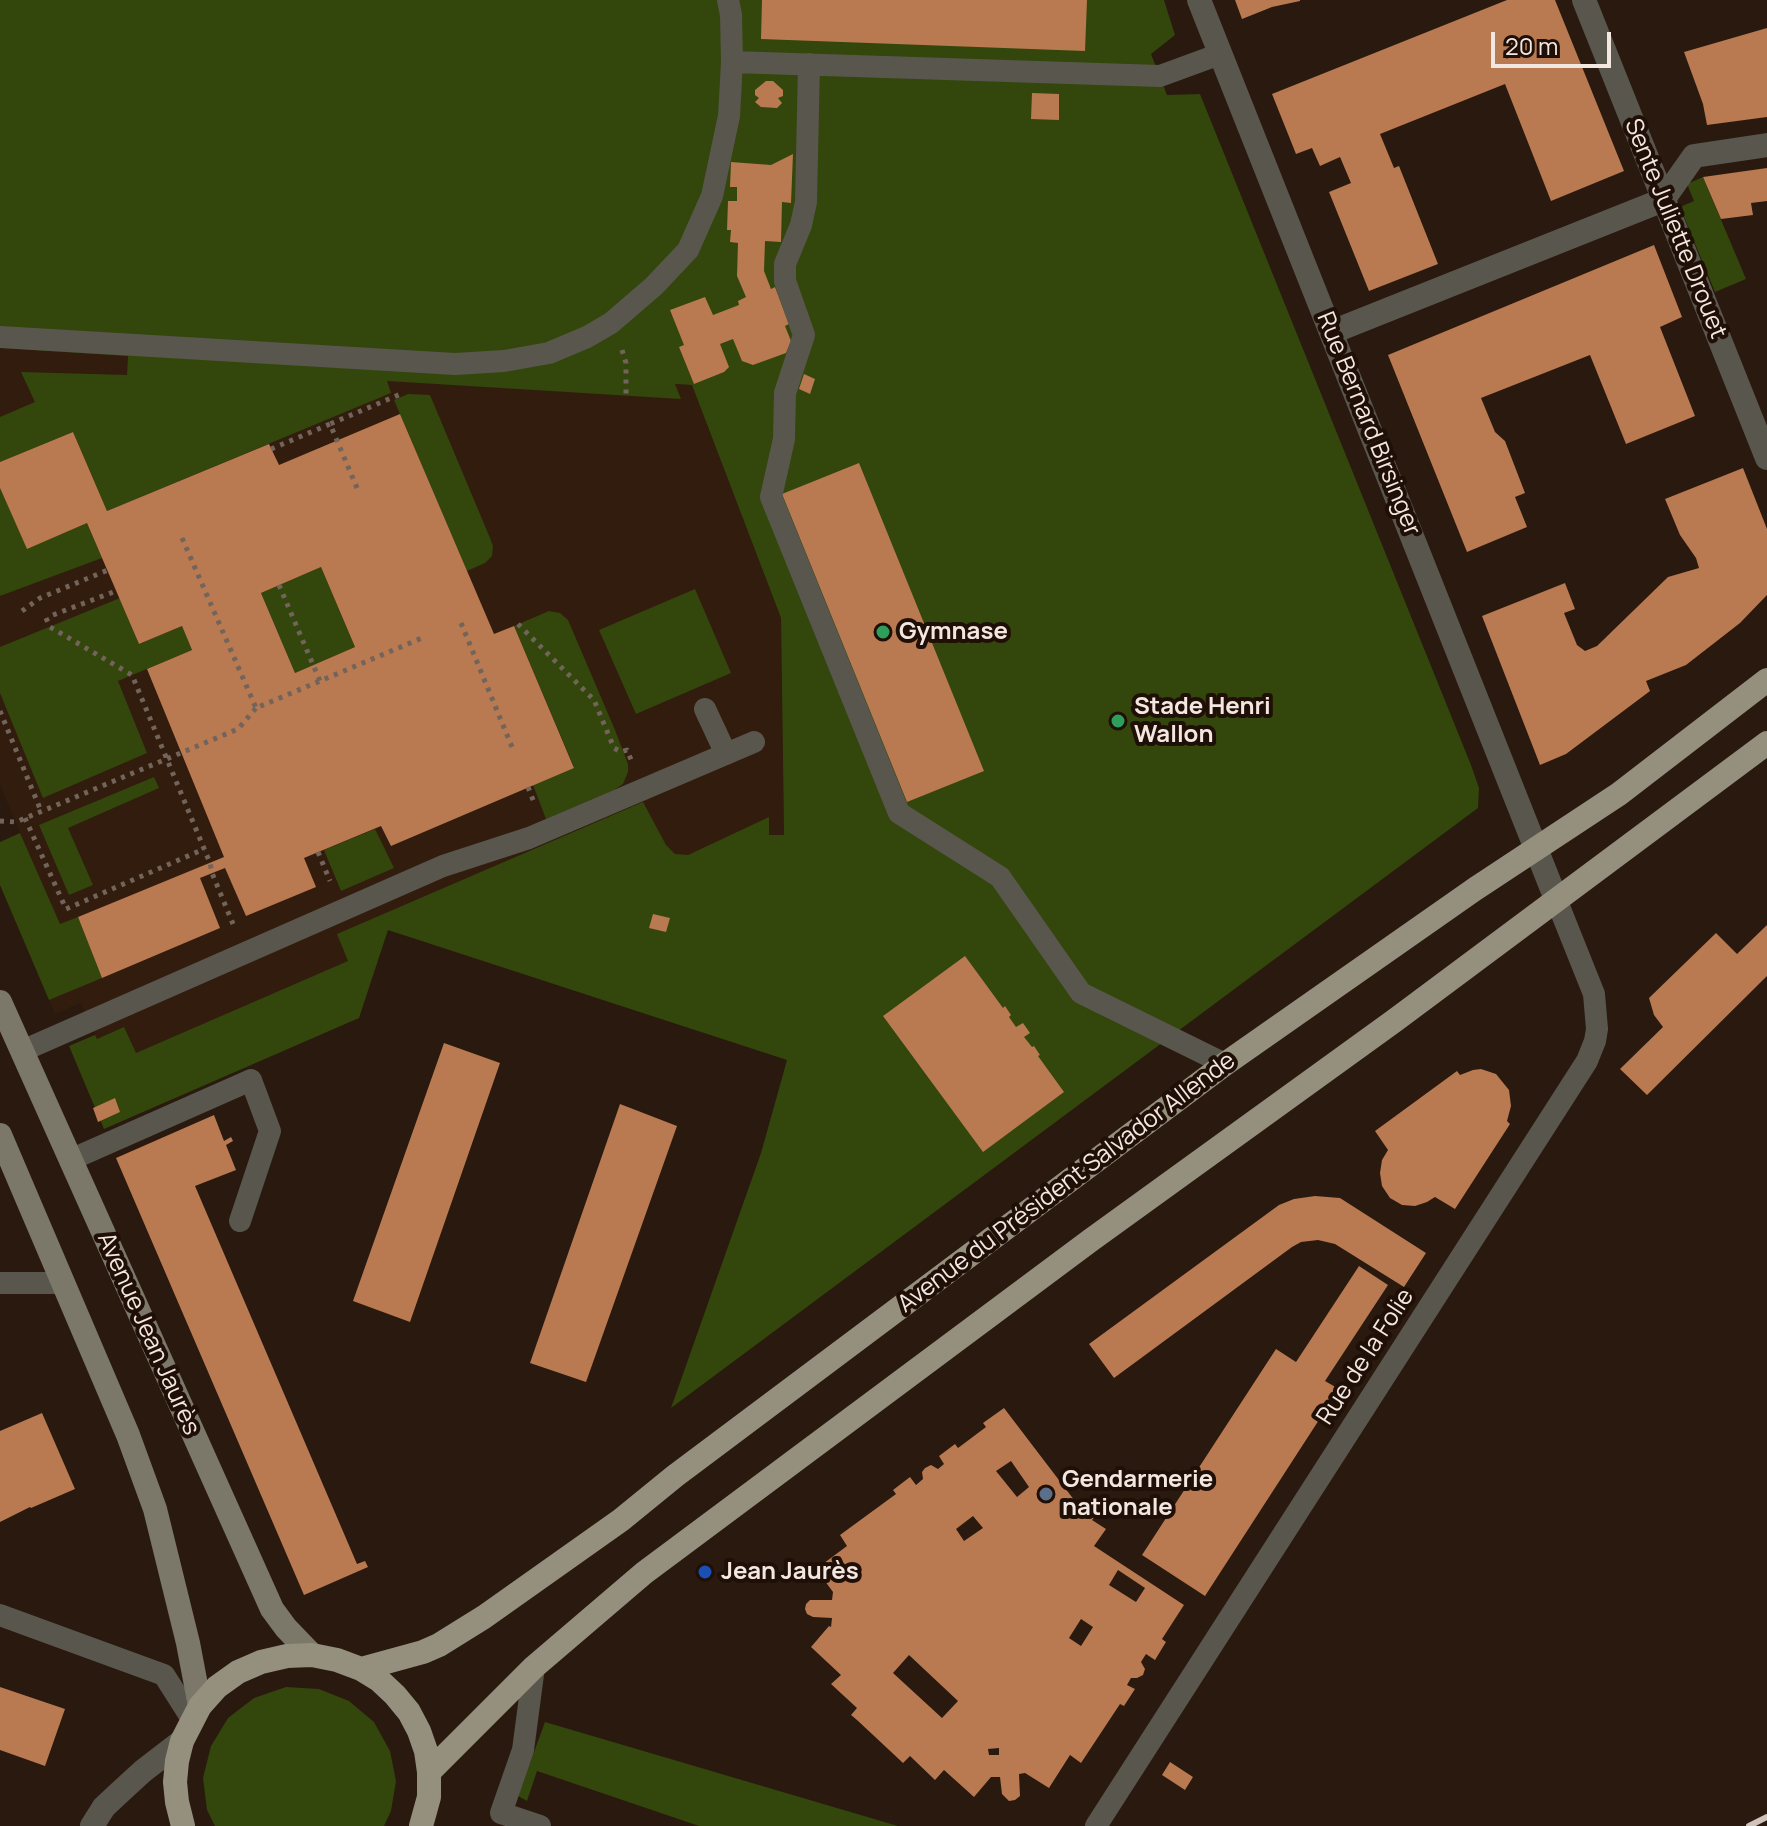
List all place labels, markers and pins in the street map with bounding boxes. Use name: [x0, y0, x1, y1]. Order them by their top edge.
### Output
place label: Gymnase: [899, 618, 1008, 646]
marker: Gymnase: [874, 623, 892, 641]
place label: Stade Henri Wallon: [1134, 693, 1271, 749]
marker: Stade Henri Wallon: [1109, 712, 1127, 730]
place label: Gendarmerie nationale: [1062, 1466, 1213, 1522]
marker: Gendarmerie nationale: [1037, 1485, 1055, 1503]
place label: Jean Jaurès: [721, 1558, 859, 1586]
marker: Jean Jaurès: [696, 1563, 714, 1581]

